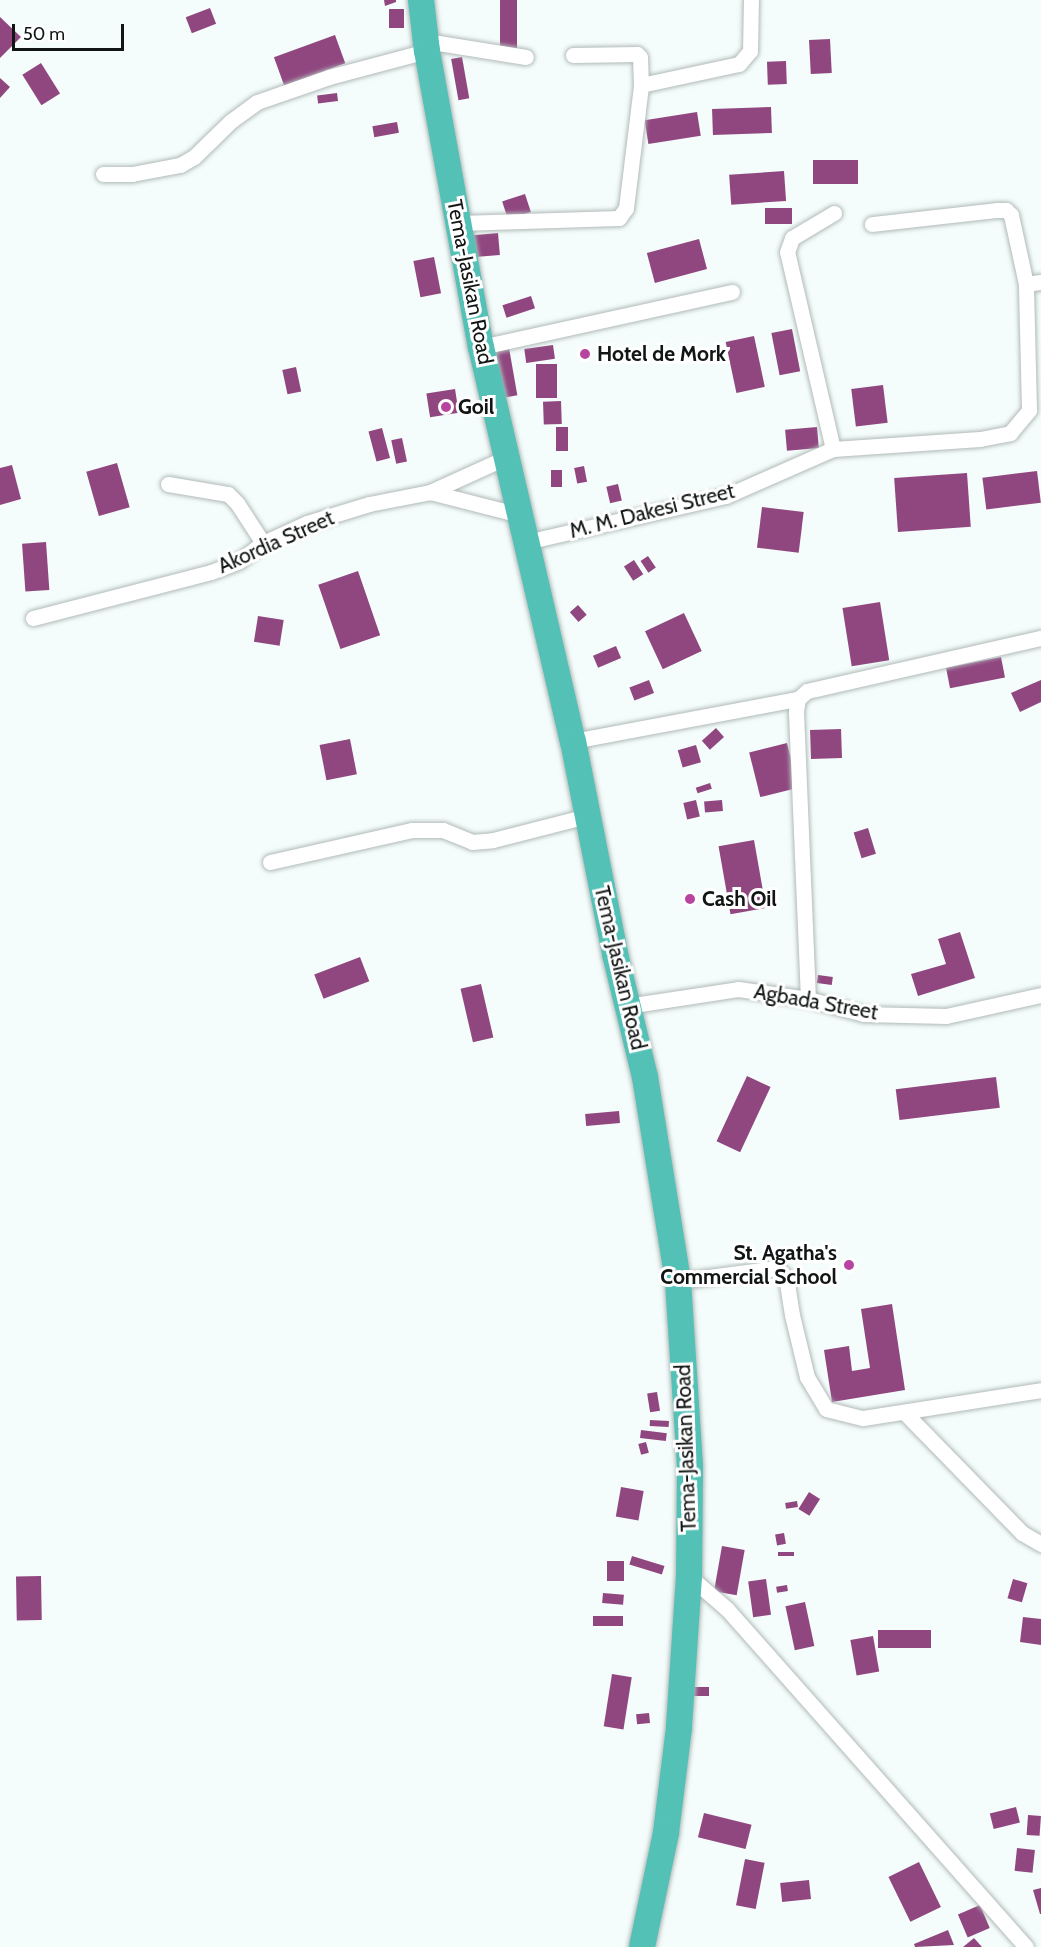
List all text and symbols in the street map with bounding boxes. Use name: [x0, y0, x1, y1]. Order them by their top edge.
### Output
scale bar: [15, 12, 128, 50]
text: 50 m: [23, 23, 65, 45]
street label: Tema-Jasikan Road: [442, 197, 498, 367]
place label: Hotel de Mork: [597, 341, 726, 367]
marker: Hotel de Mork: [578, 347, 592, 361]
place label: Goil: [458, 394, 494, 420]
marker: Goil: [439, 400, 453, 414]
street label: M. M. Dakesi Street: [567, 478, 737, 544]
street label: Akordia Street: [214, 505, 338, 579]
street label: Tema-Jasikan Road: [589, 884, 651, 1052]
place label: Cash Oil: [702, 886, 777, 912]
marker: Cash Oil: [683, 892, 697, 906]
street label: Agbada Street: [752, 979, 880, 1025]
place label: St. Agatha's Commercial School: [660, 1240, 837, 1290]
marker: St. Agatha's Commercial School: [842, 1258, 856, 1272]
street label: Tema-Jasikan Road: [670, 1364, 702, 1532]

